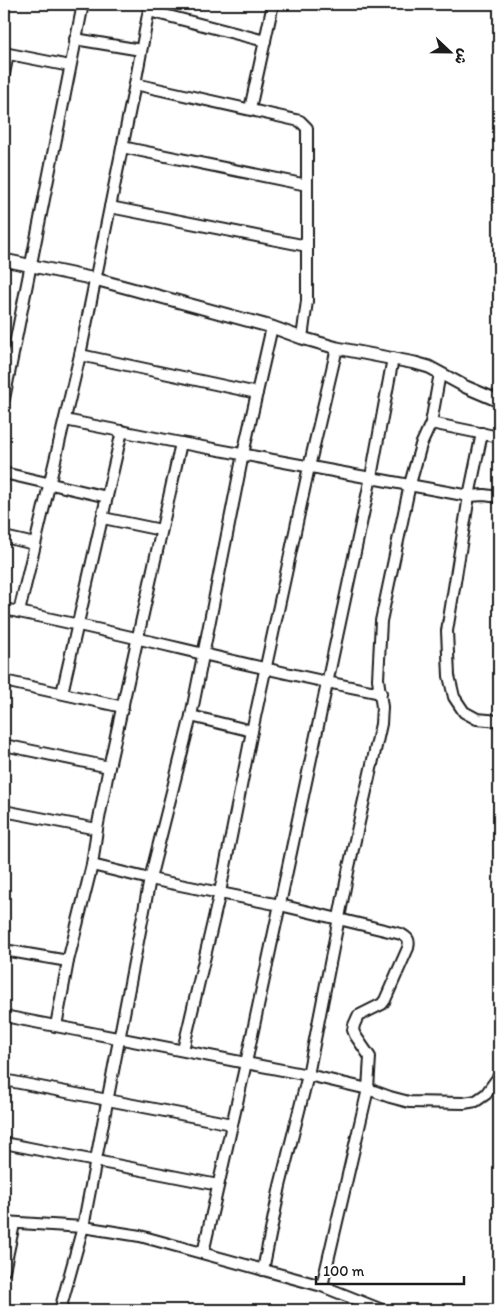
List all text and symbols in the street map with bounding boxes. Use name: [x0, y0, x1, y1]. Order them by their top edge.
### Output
north arrow: [426, 28, 476, 78]
text: ش: [451, 46, 472, 67]
scale bar: [316, 1254, 463, 1286]
text: 100 m: [323, 1262, 365, 1280]

